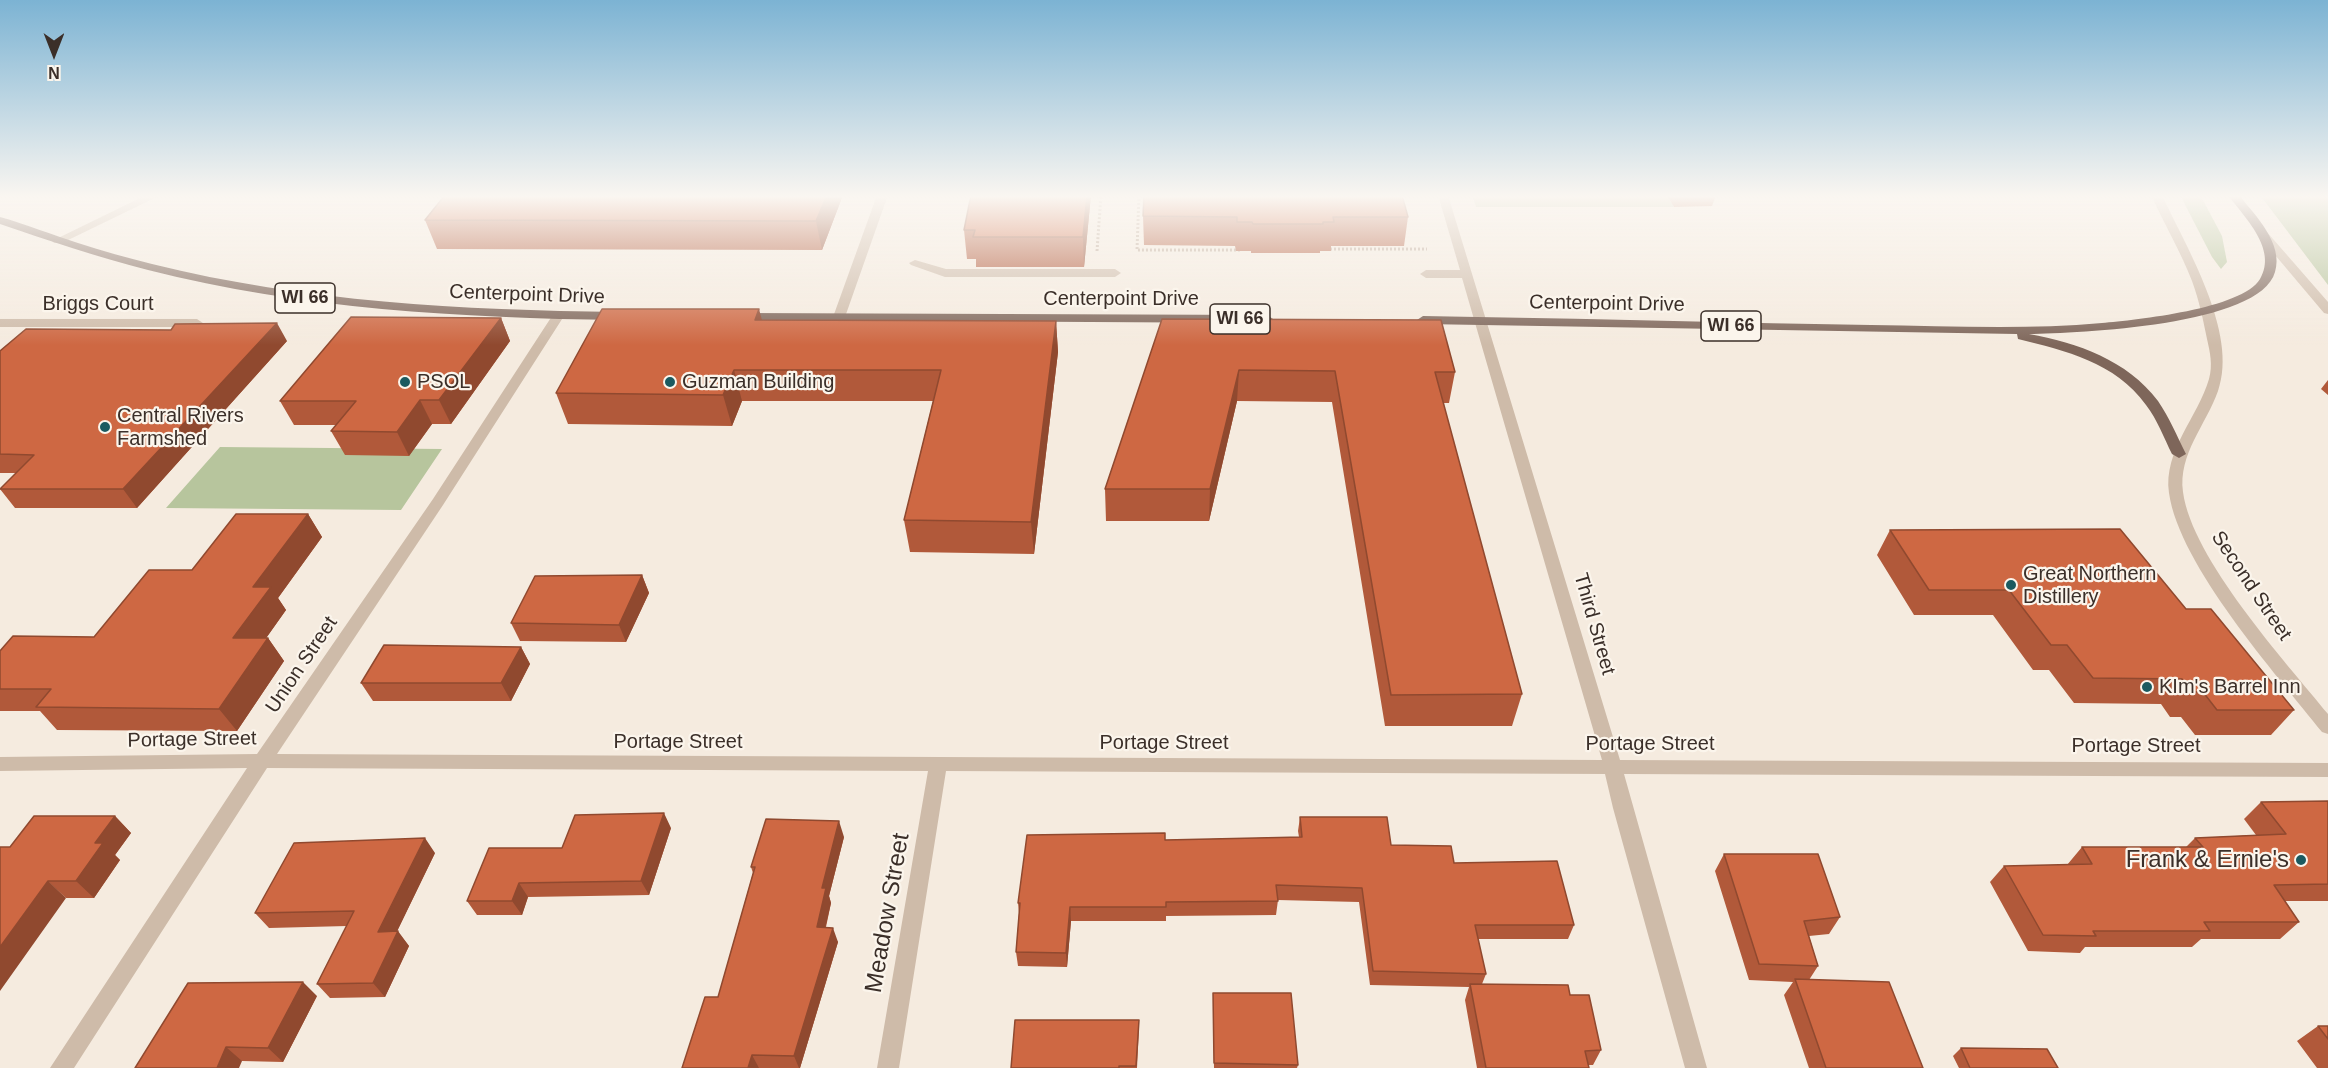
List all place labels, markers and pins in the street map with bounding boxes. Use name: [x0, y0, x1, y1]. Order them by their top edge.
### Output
place label: PSOL: [417, 370, 470, 394]
place label: Guzman Building: [682, 370, 834, 394]
marker: PSOL: [398, 375, 412, 389]
marker: Guzman Building: [663, 375, 677, 389]
place label: Central Rivers Farmshed: [117, 404, 244, 451]
marker: Central Rivers Farmshed: [98, 420, 112, 434]
place label: Great Northern Distillery: [2023, 562, 2156, 609]
marker: Great Northern Distillery: [2004, 578, 2018, 592]
place label: KIm's Barrel Inn: [2159, 675, 2301, 699]
marker: KIm's Barrel Inn: [2140, 680, 2154, 694]
place label: Frank & Ernie's: [2126, 846, 2289, 874]
marker: Frank & Ernie's: [2294, 853, 2308, 867]

